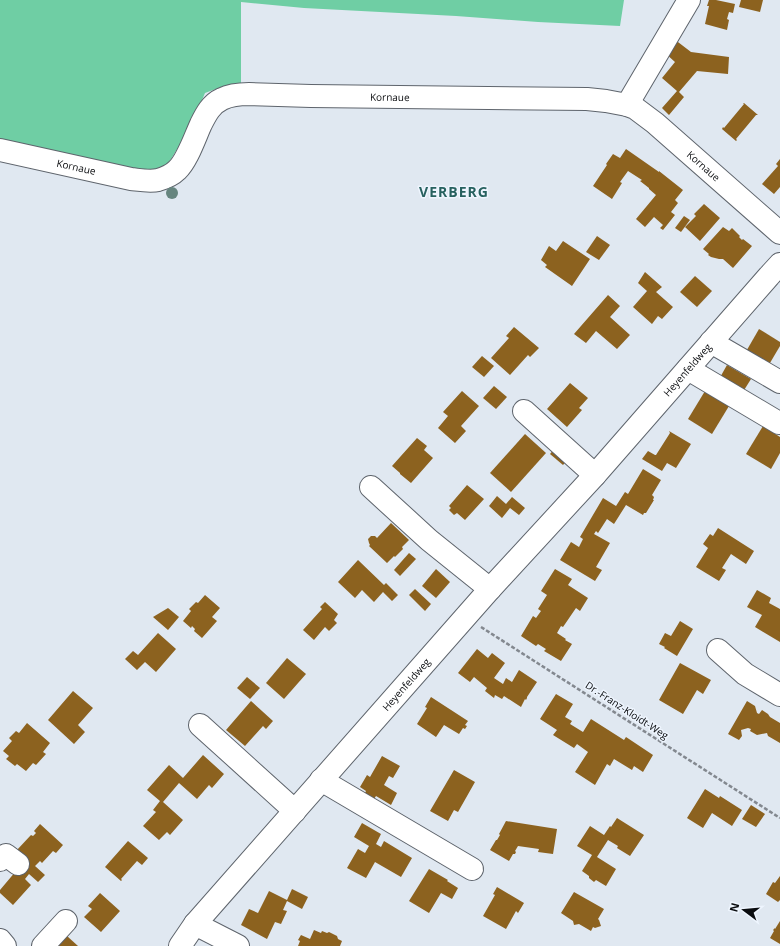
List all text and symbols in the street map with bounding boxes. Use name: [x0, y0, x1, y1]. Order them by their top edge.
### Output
street label: Kornaue: [370, 90, 410, 104]
street label: Kornaue: [684, 147, 723, 184]
street label: Kornaue: [55, 156, 97, 178]
district label: VERBERG: [419, 182, 489, 201]
street label: Heyenfeldweg: [660, 340, 715, 399]
street label: Heyenfeldweg: [379, 654, 434, 714]
street label: Dr.-Franz-Kloidt-Weg: [583, 678, 672, 742]
north arrow: [724, 890, 764, 930]
text: N: [725, 901, 742, 913]

